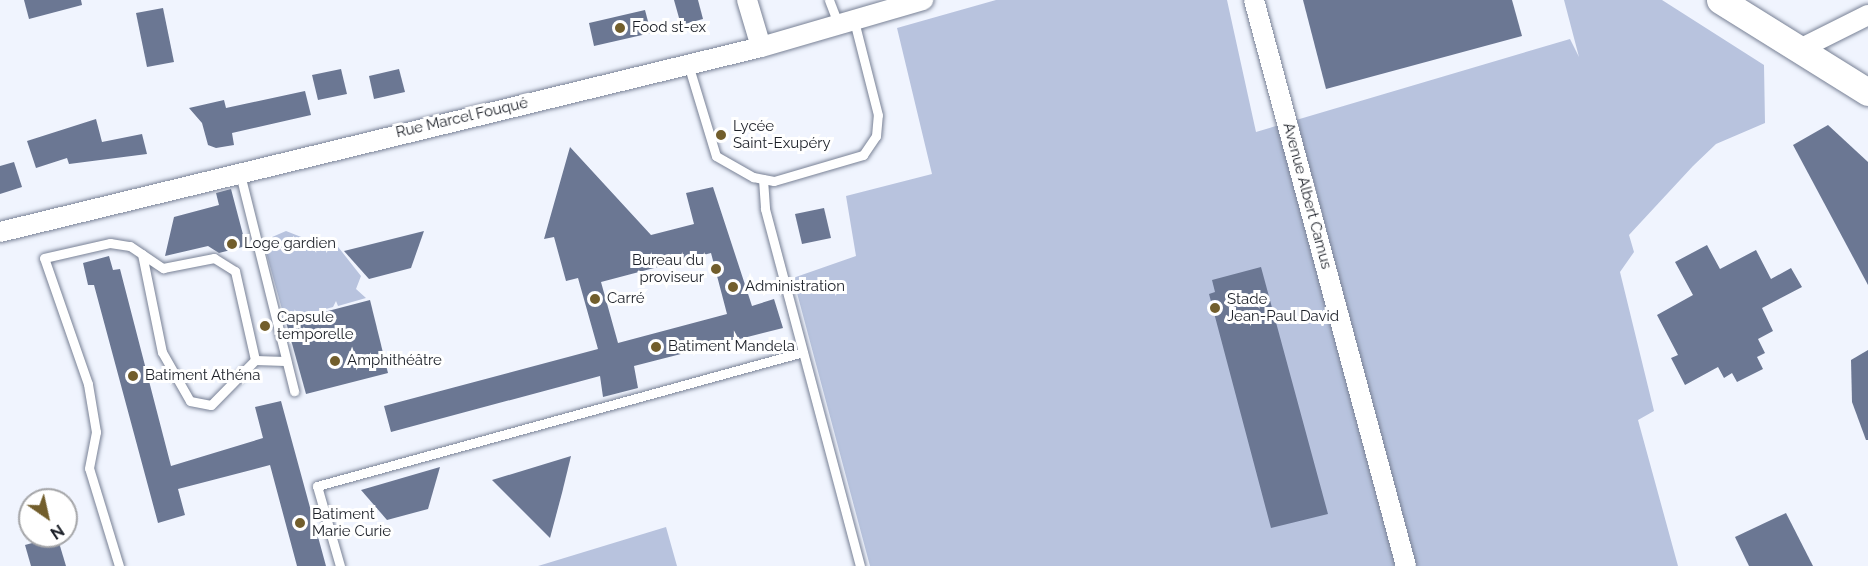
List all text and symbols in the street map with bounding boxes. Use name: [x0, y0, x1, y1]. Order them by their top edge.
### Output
place label: Food st-ex: [632, 19, 706, 37]
marker: Food st-ex: [613, 21, 627, 35]
street label: Rue Marcel Fouqué: [394, 94, 530, 142]
place label: Lycée Saint-Exupéry: [733, 117, 831, 152]
street label: Avenue Albert Camus: [1279, 121, 1335, 271]
marker: Lycée Saint-Exupéry: [714, 128, 728, 142]
place label: Loge gardien: [244, 235, 336, 253]
marker: Loge gardien: [225, 237, 239, 251]
place label: Bureau du proviseur: [632, 251, 704, 286]
marker: Bureau du proviseur: [709, 262, 723, 276]
place label: Administration: [745, 278, 845, 296]
marker: Administration: [726, 280, 740, 294]
place label: Carré: [607, 290, 645, 308]
place label: Stade Jean-Paul David: [1227, 290, 1340, 325]
marker: Carré: [588, 292, 602, 306]
marker: Stade Jean-Paul David: [1208, 301, 1222, 315]
place label: Capsule temporelle: [277, 308, 353, 343]
marker: Capsule temporelle: [258, 319, 272, 333]
place label: Batiment Mandela: [668, 338, 795, 356]
marker: Batiment Mandela: [649, 340, 663, 354]
place label: Amphithéâtre: [347, 352, 442, 370]
marker: Amphithéâtre: [328, 354, 342, 368]
place label: Batiment Athéna: [145, 367, 261, 385]
marker: Batiment Athéna: [126, 369, 140, 383]
north arrow: [18, 488, 78, 548]
place label: Batiment Marie Curie: [312, 505, 391, 540]
marker: Batiment Marie Curie: [293, 516, 307, 530]
text: N: [47, 520, 68, 543]

